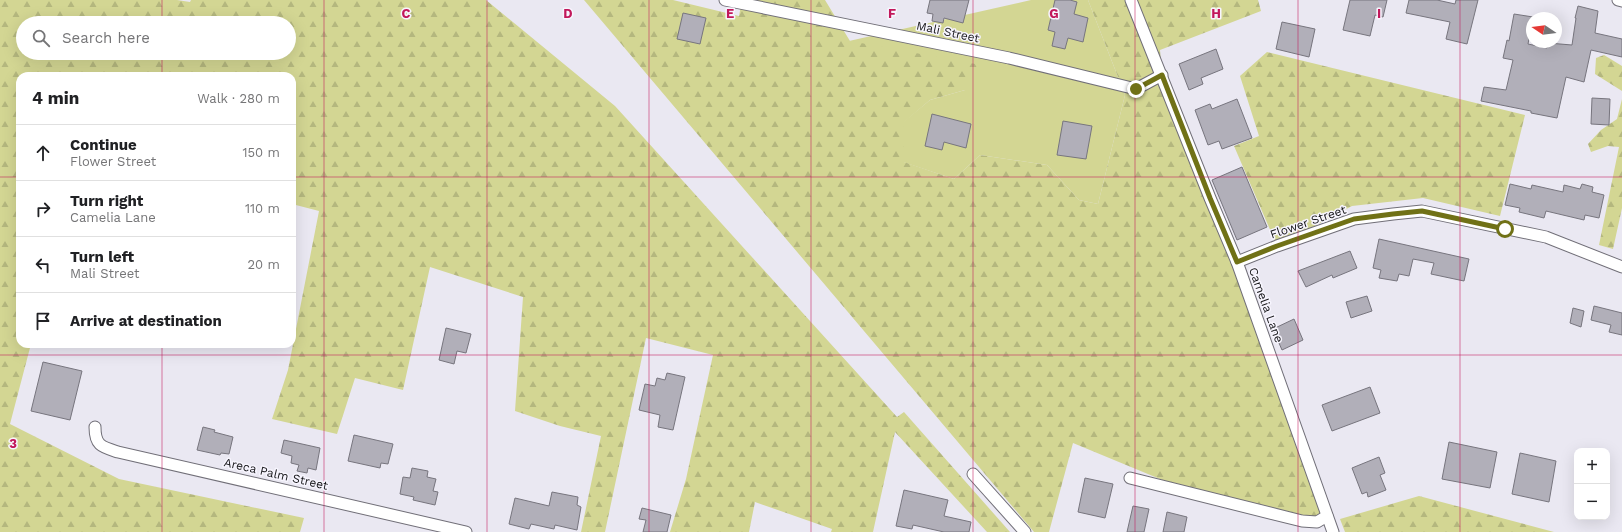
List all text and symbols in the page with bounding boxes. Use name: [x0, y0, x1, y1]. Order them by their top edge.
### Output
text: C: [402, 6, 411, 21]
text: D: [563, 6, 573, 21]
text: E: [726, 6, 734, 21]
text: F: [888, 6, 896, 21]
text: G: [1049, 6, 1059, 21]
text: H: [1211, 6, 1221, 21]
text: I: [1377, 6, 1381, 21]
north arrow: [1526, 12, 1562, 48]
search box: [16, 16, 296, 60]
street label: Mali Street: [915, 18, 981, 46]
icon: search: [30, 27, 52, 49]
text: Search here: [62, 29, 150, 47]
route end: [1127, 80, 1145, 98]
text: 4 min: [32, 88, 79, 108]
text: Walk · 280 m: [197, 91, 280, 106]
text: Continue: [70, 136, 137, 154]
icon: ahead: [32, 142, 54, 164]
text: 150 m: [242, 145, 280, 160]
text: Flower Street: [70, 154, 156, 169]
text: Turn right: [70, 192, 143, 210]
icon: right: [32, 198, 54, 220]
text: 110 m: [245, 201, 280, 216]
street label: Flower Street: [1268, 202, 1348, 242]
text: Camelia Lane: [70, 210, 156, 225]
route start: [1496, 220, 1514, 238]
text: Turn left: [70, 248, 134, 266]
icon: left: [32, 254, 54, 276]
text: 20 m: [248, 257, 280, 272]
street label: Camelia Lane: [1246, 265, 1286, 345]
text: Mali Street: [70, 266, 139, 281]
icon: arrive: [32, 310, 54, 332]
text: Arrive at destination: [70, 312, 222, 330]
text: 3: [9, 436, 17, 451]
map controls: [1574, 448, 1610, 520]
button: +: [1574, 448, 1610, 484]
street label: Areca Palm Street: [223, 455, 329, 493]
button: −: [1574, 484, 1610, 520]

